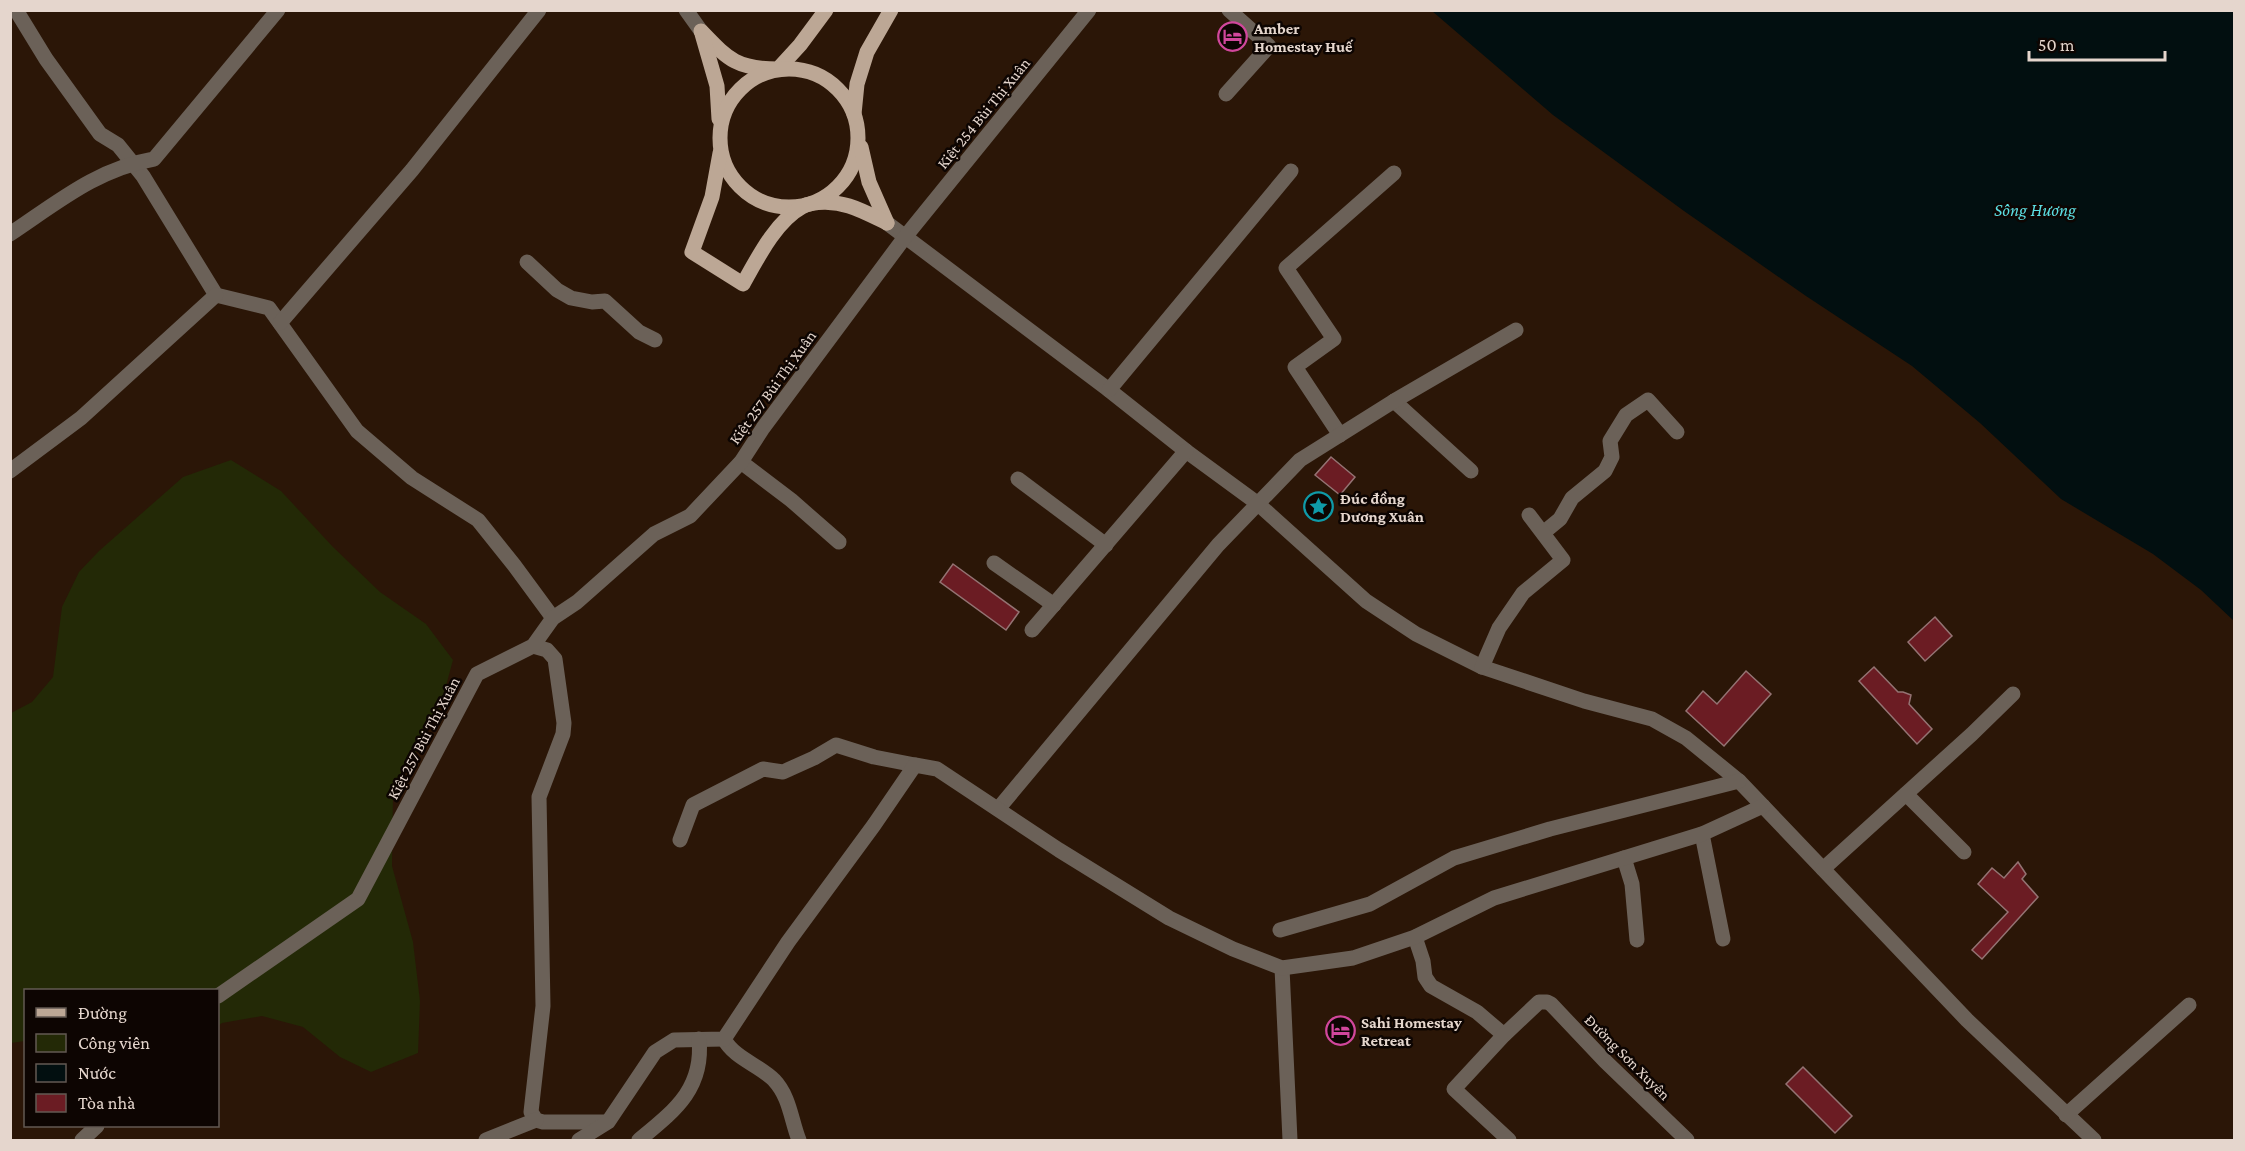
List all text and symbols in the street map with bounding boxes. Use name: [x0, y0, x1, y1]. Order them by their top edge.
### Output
place label: Amber Homestay Huế: [1253, 20, 1354, 55]
hotel icon: Amber Homestay Huế: [1217, 21, 1249, 53]
scale bar: [2029, 24, 2166, 62]
text: 50 m: [2038, 35, 2075, 55]
street label: Kiệt 254 Bùi Thị Xuân: [934, 54, 1034, 173]
water label: Sông Hương: [1994, 200, 2077, 220]
street label: Kiệt 257 Bùi Thị Xuân: [726, 327, 820, 448]
place label: Đúc đồng Dương Xuân: [1340, 490, 1424, 525]
place icon: Đúc đồng Dương Xuân: [1303, 491, 1335, 523]
street label: Kiệt 257 Bùi Thị Xuân: [384, 674, 464, 803]
legend: [24, 989, 219, 1127]
text: Đường: [78, 1003, 127, 1023]
street label: Đường Sơn Xuyên: [1581, 1011, 1674, 1105]
place label: Sahi Homestay Retreat: [1361, 1014, 1462, 1049]
hotel icon: Sahi Homestay Retreat: [1324, 1015, 1356, 1047]
text: Công viên: [78, 1033, 150, 1053]
text: Nước: [78, 1063, 116, 1083]
text: Tòa nhà: [78, 1093, 135, 1113]

